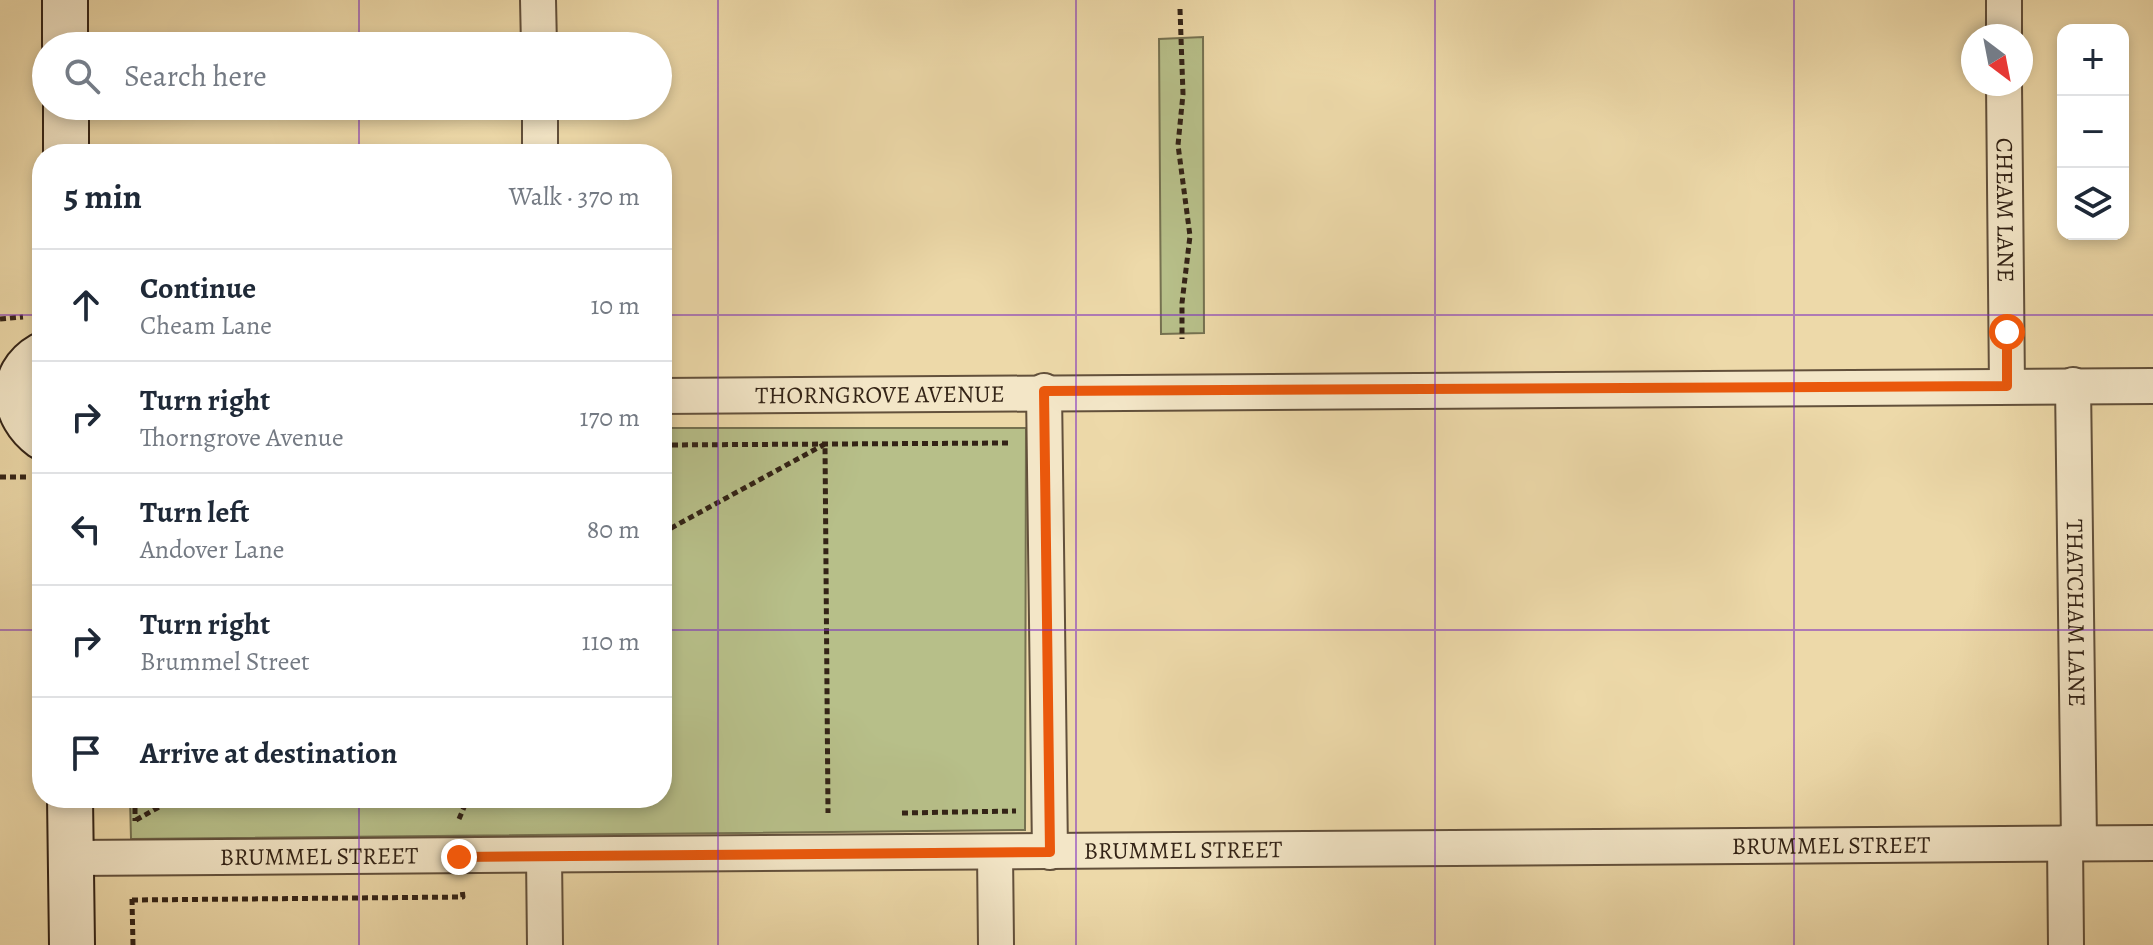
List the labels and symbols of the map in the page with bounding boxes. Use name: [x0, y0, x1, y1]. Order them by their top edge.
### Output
north arrow: [1961, 24, 2033, 96]
street label: CHEAM LANE: [1989, 137, 2022, 283]
route start: [1989, 314, 2025, 350]
street label: THORNGROVE AVENUE: [755, 378, 1005, 411]
street label: THATCHAM LANE: [2059, 519, 2093, 707]
street label: BRUMMEL STREET: [1732, 829, 1930, 862]
street label: BRUMMEL STREET: [1084, 833, 1282, 867]
street label: BRUMMEL STREET: [220, 839, 418, 873]
route end: [441, 839, 477, 875]

